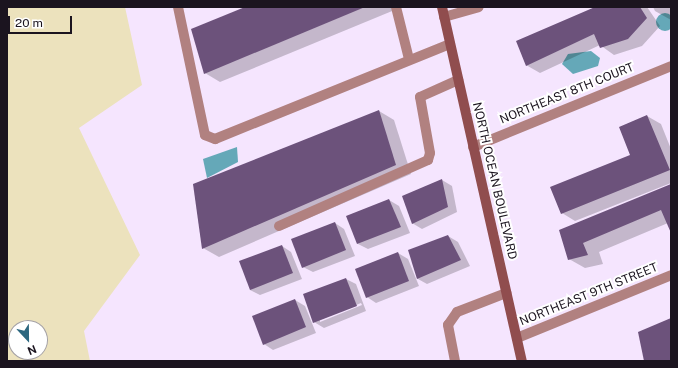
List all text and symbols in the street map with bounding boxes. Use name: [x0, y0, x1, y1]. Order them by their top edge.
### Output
scale bar: [10, 8, 74, 34]
text: 20 m: [15, 16, 43, 30]
street label: NORTHEAST 8TH COURT: [498, 61, 636, 127]
street label: NORTH OCEAN BOULEVARD: [469, 101, 519, 261]
street label: NORTHEAST 9TH STREET: [518, 261, 660, 329]
north arrow: [8, 320, 48, 360]
text: N: [26, 343, 38, 357]

